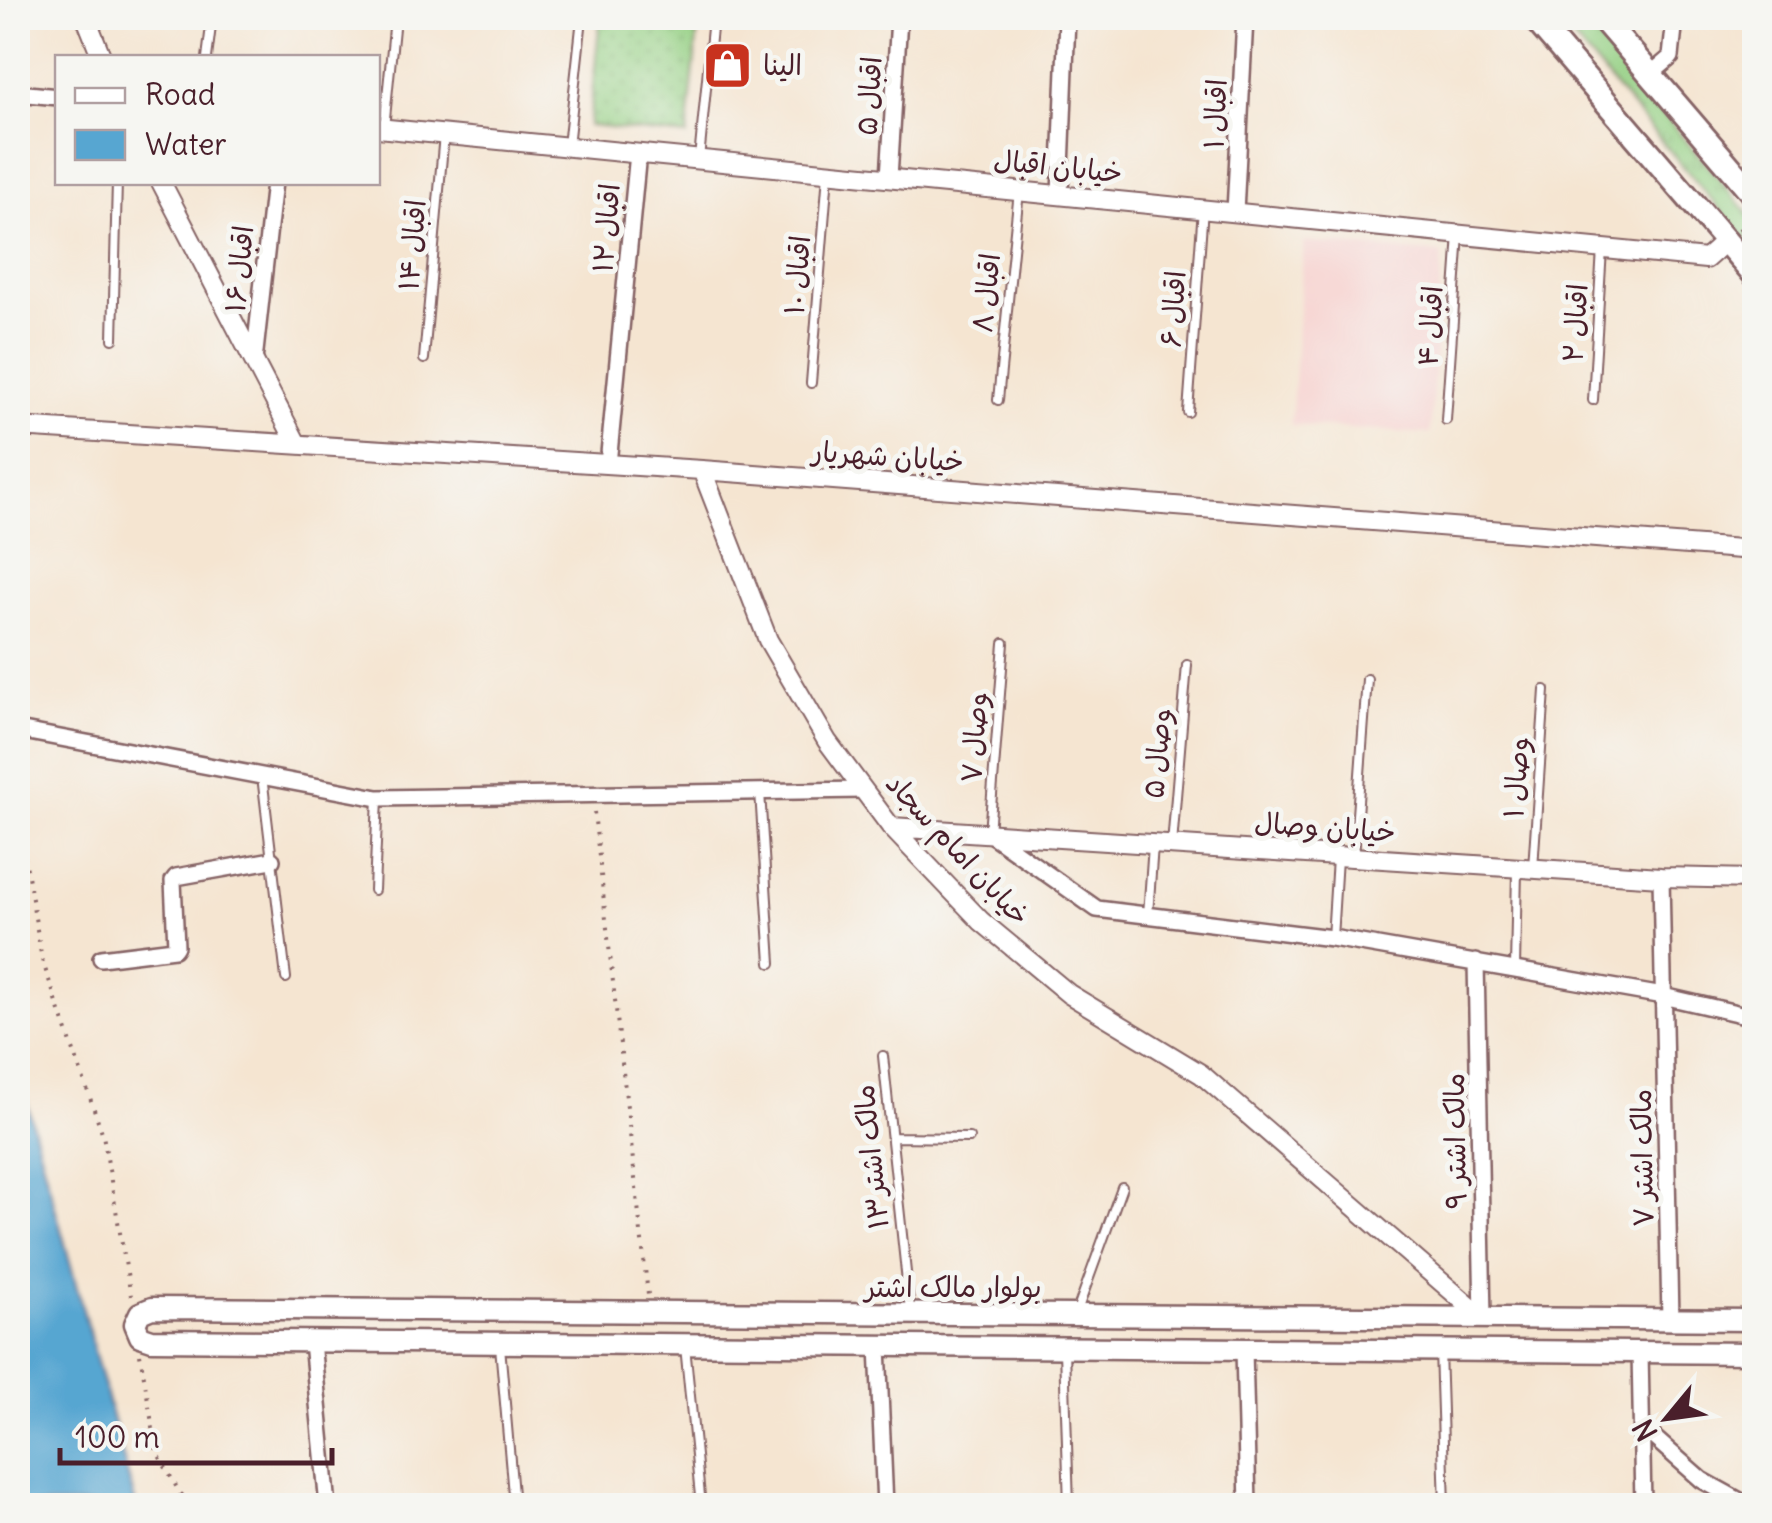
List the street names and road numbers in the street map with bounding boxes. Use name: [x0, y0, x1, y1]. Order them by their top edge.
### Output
street label: اقبال ۵: [848, 55, 890, 137]
street label: اقبال ۱: [1195, 78, 1235, 150]
street label: خیابان اقبال: [992, 141, 1124, 191]
street label: اقبال ۱۲: [584, 182, 628, 274]
street label: اقبال ۱۴: [390, 198, 434, 292]
street label: اقبال ۱۶: [217, 224, 261, 314]
street label: اقبال ۱۰: [776, 234, 818, 316]
street label: اقبال ۸: [964, 252, 1008, 334]
street label: اقبال ۶: [1152, 269, 1194, 349]
street label: اقبال ۲: [1554, 282, 1596, 364]
street label: اقبال ۴: [1409, 284, 1451, 368]
street label: خیابان شهریار: [809, 433, 965, 479]
street label: وصال ۷: [953, 690, 995, 784]
street label: وصال ۵: [1135, 706, 1179, 800]
street label: وصال ۱: [1495, 735, 1537, 819]
street label: خیابان امام سجاد: [875, 765, 1038, 935]
street label: خیابان وصال: [1253, 804, 1397, 850]
street label: مالک اشتر ۹: [1436, 1073, 1474, 1209]
street label: مالک اشتر۱۳: [846, 1083, 896, 1231]
street label: مالک اشتر ۷: [1623, 1089, 1661, 1227]
street label: بولوار مالک اشتر: [862, 1269, 1042, 1306]

